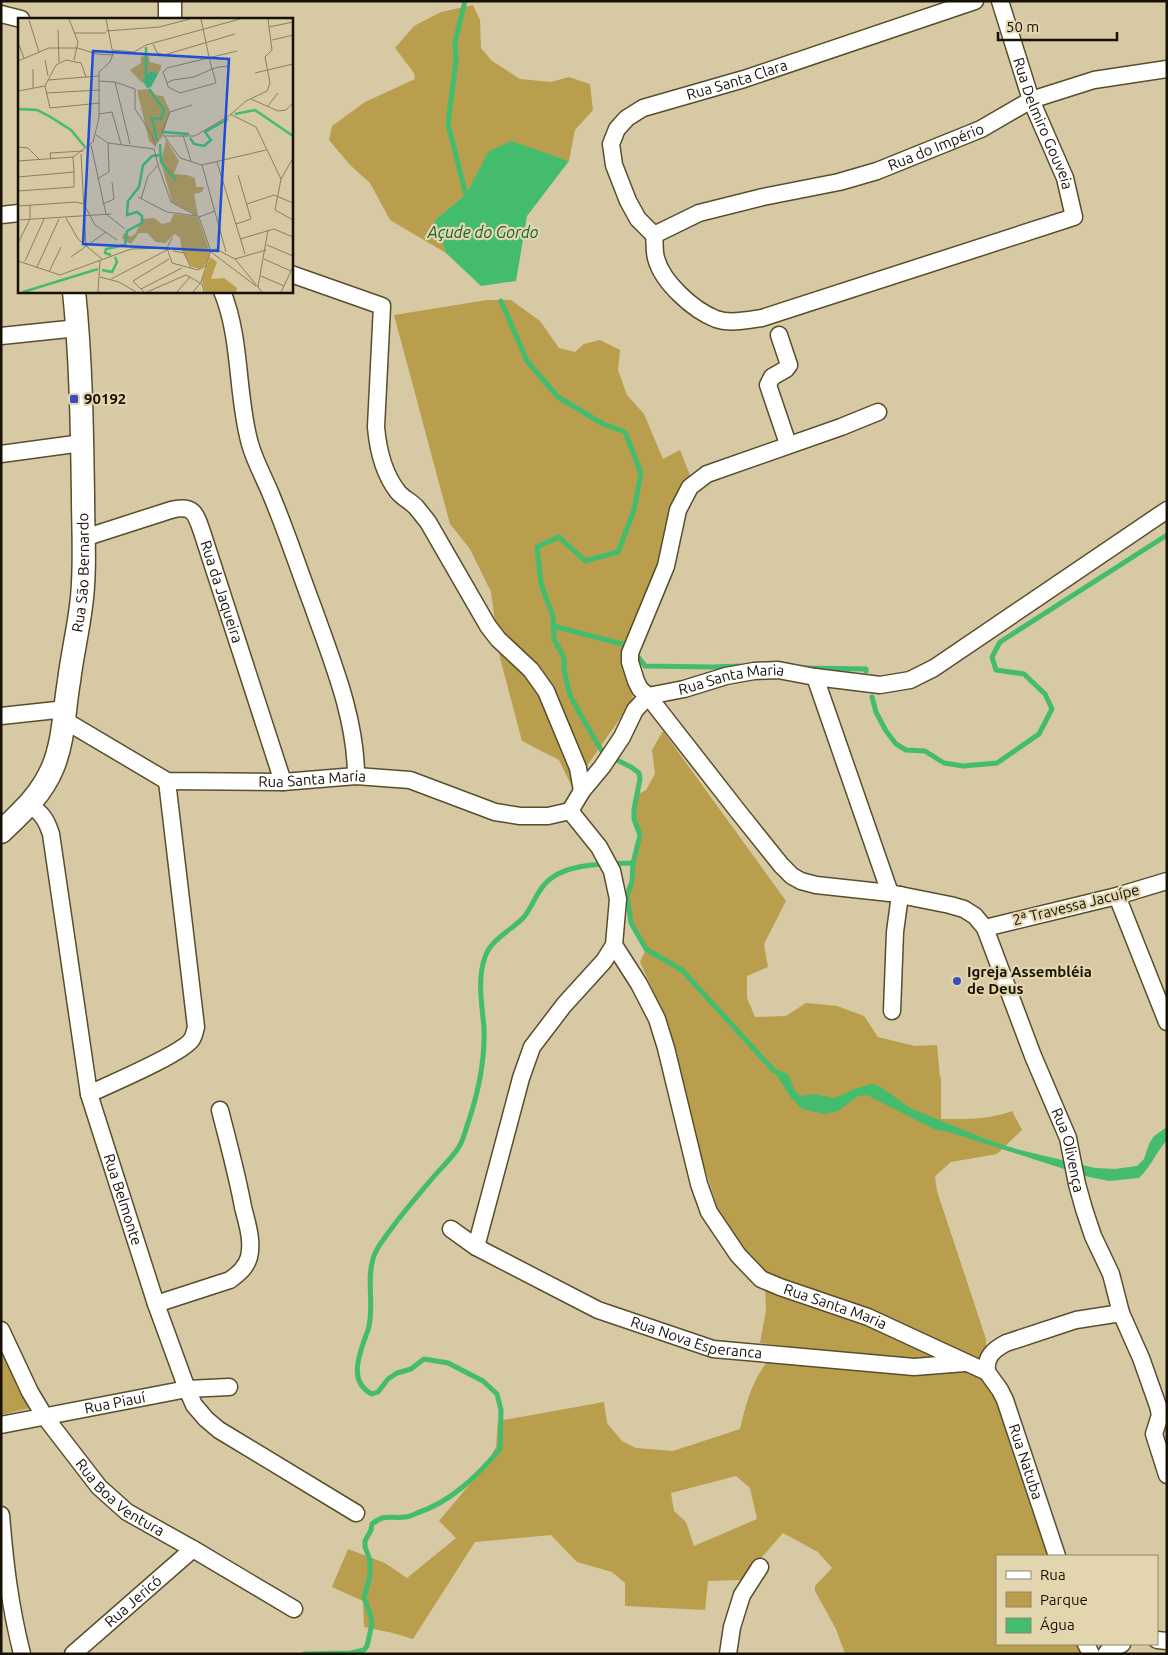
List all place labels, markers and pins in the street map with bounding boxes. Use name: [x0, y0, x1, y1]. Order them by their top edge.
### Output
place label: 90192: [84, 390, 126, 407]
marker: 90192: [68, 393, 80, 405]
place label: Igreja Assembléia de Deus: [967, 963, 1092, 997]
marker: Igreja Assembléia de Deus: [951, 975, 963, 987]

